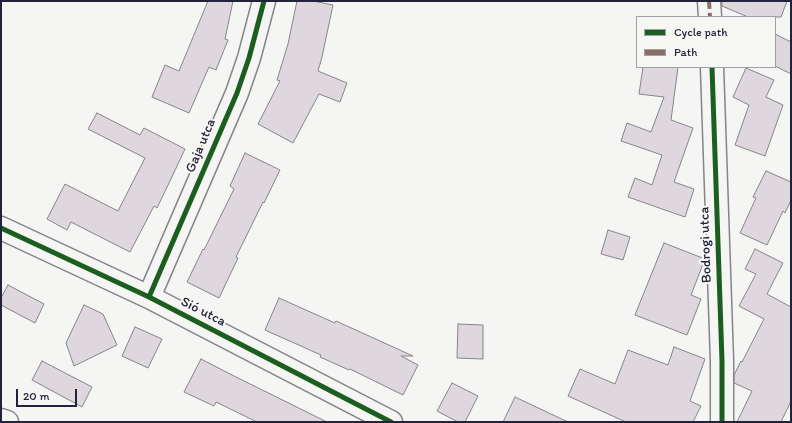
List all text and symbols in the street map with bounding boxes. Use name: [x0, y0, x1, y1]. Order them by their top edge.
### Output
legend: [636, 16, 776, 68]
text: Cycle path: [674, 25, 728, 39]
text: Path: [674, 45, 697, 59]
street label: Gaja utca: [182, 117, 220, 175]
street label: Bodrogi utca: [696, 206, 716, 284]
street label: Sió utca: [178, 294, 228, 330]
scale bar: [18, 381, 79, 407]
text: 20 m: [23, 389, 50, 403]

